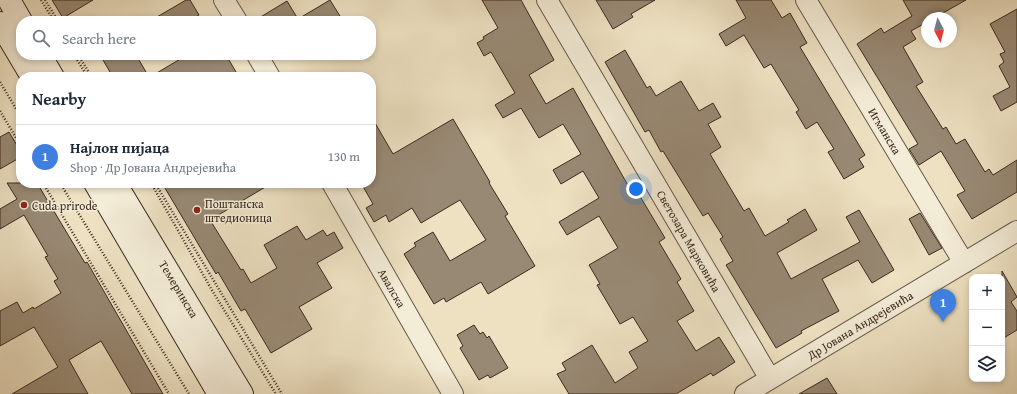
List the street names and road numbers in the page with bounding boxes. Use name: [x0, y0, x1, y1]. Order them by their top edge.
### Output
street label: Игманска: [864, 104, 906, 158]
street label: Светозара Марковића: [653, 187, 725, 295]
street label: Темеринска: [155, 257, 203, 321]
street label: Авалска: [374, 265, 410, 311]
street label: Др Јована Андрејевића: [803, 286, 916, 364]

